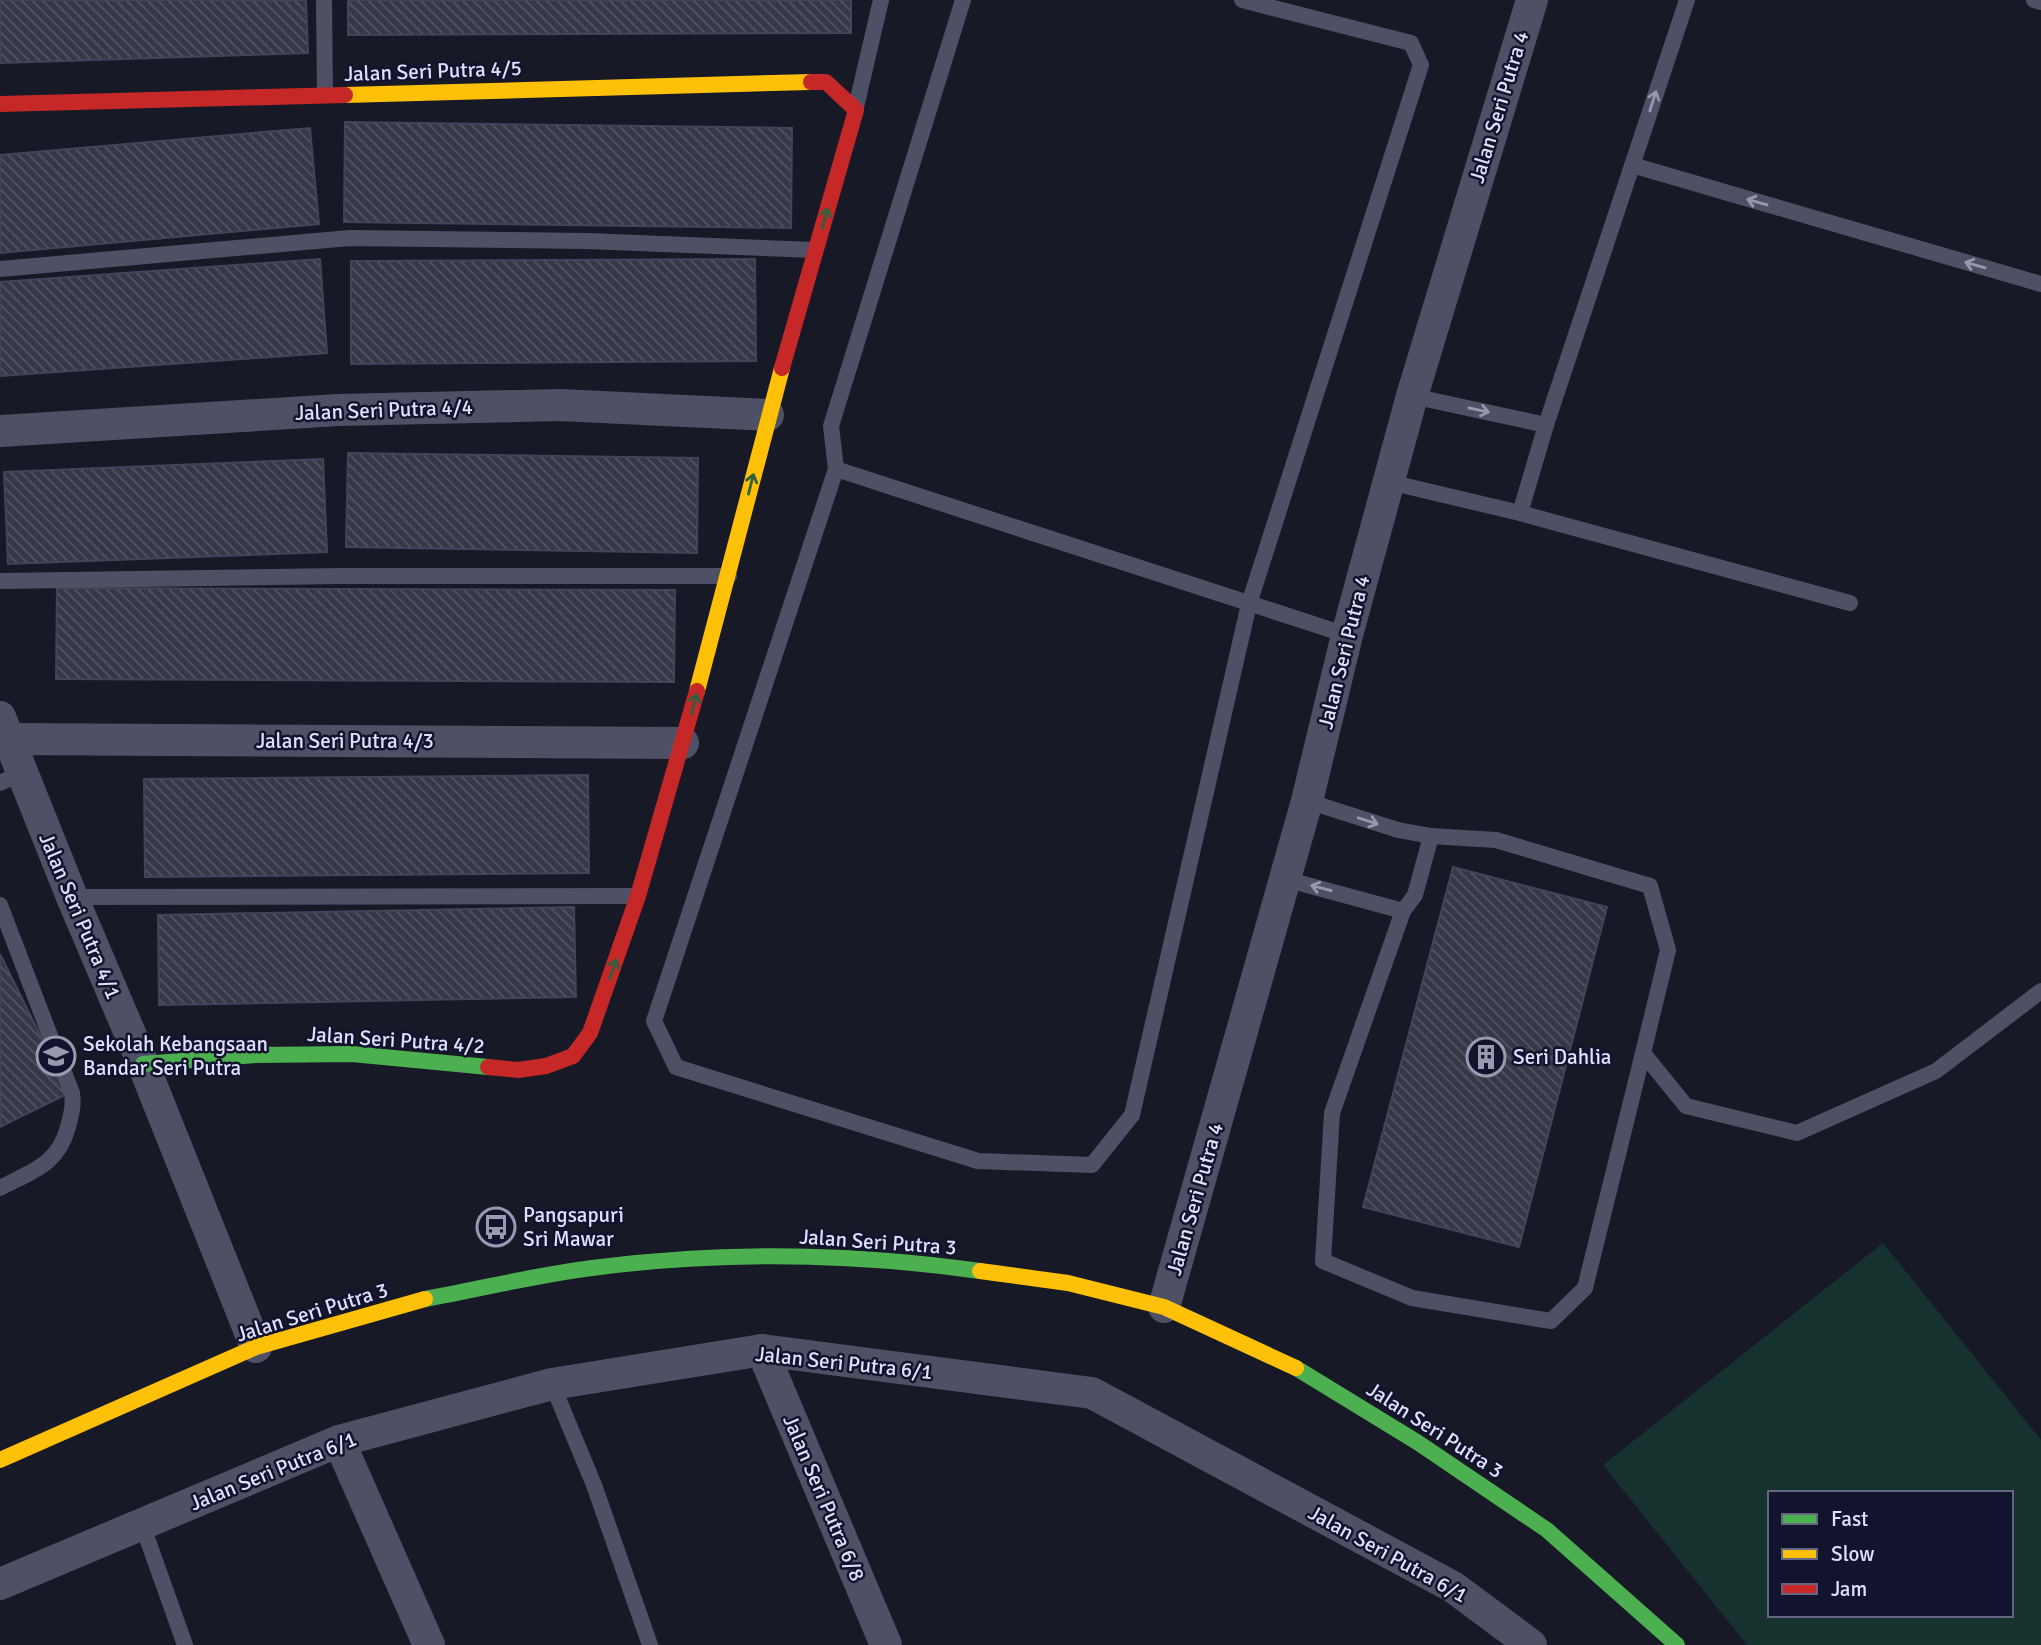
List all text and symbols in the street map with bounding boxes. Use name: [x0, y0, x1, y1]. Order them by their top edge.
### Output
street label: Jalan Seri Putra 4: [1464, 28, 1534, 186]
street label: Jalan Seri Putra 4/5: [344, 55, 522, 87]
one-way arrow: [1648, 90, 1661, 112]
one-way arrow: [1746, 194, 1768, 207]
one-way arrow: [819, 207, 832, 229]
one-way arrow: [1965, 257, 1987, 270]
street label: Jalan Seri Putra 4/4: [295, 394, 473, 426]
one-way arrow: [1467, 404, 1490, 418]
one-way arrow: [745, 473, 758, 496]
street label: Jalan Seri Putra 4: [1312, 572, 1376, 732]
one-way arrow: [688, 694, 701, 716]
street label: Jalan Seri Putra 4/3: [256, 728, 434, 754]
one-way arrow: [1357, 816, 1379, 828]
street label: Jalan Seri Putra 4/1: [33, 829, 127, 1003]
one-way arrow: [1310, 881, 1332, 894]
one-way arrow: [608, 958, 620, 980]
street label: Jalan Seri Putra 4/2: [306, 1021, 486, 1059]
place label: Sekolah Kebangsaan Bandar Seri Putra: [83, 1031, 268, 1081]
school or university icon: Sekolah Kebangsaan Bandar Seri Putra: [35, 1035, 77, 1077]
building icon: Seri Dahlia: [1465, 1036, 1507, 1078]
place label: Seri Dahlia: [1513, 1044, 1611, 1070]
street label: Jalan Seri Putra 4: [1161, 1120, 1229, 1278]
place label: Pangsapuri Sri Mawar: [523, 1202, 624, 1252]
bus stop icon: Pangsapuri Sri Mawar: [475, 1206, 517, 1248]
street label: Jalan Seri Putra 3: [798, 1224, 958, 1260]
street label: Jalan Seri Putra 3: [233, 1277, 391, 1347]
street label: Jalan Seri Putra 6/1: [754, 1341, 934, 1385]
street label: Jalan Seri Putra 3: [1362, 1376, 1508, 1484]
street label: Jalan Seri Putra 6/8: [777, 1411, 871, 1585]
street label: Jalan Seri Putra 6/1: [186, 1426, 360, 1516]
legend: [1768, 1491, 2013, 1617]
street label: Jalan Seri Putra 6/1: [1304, 1500, 1472, 1608]
text: Fast: [1831, 1506, 1868, 1532]
text: Slow: [1831, 1541, 1875, 1567]
text: Jam: [1831, 1576, 1867, 1602]

